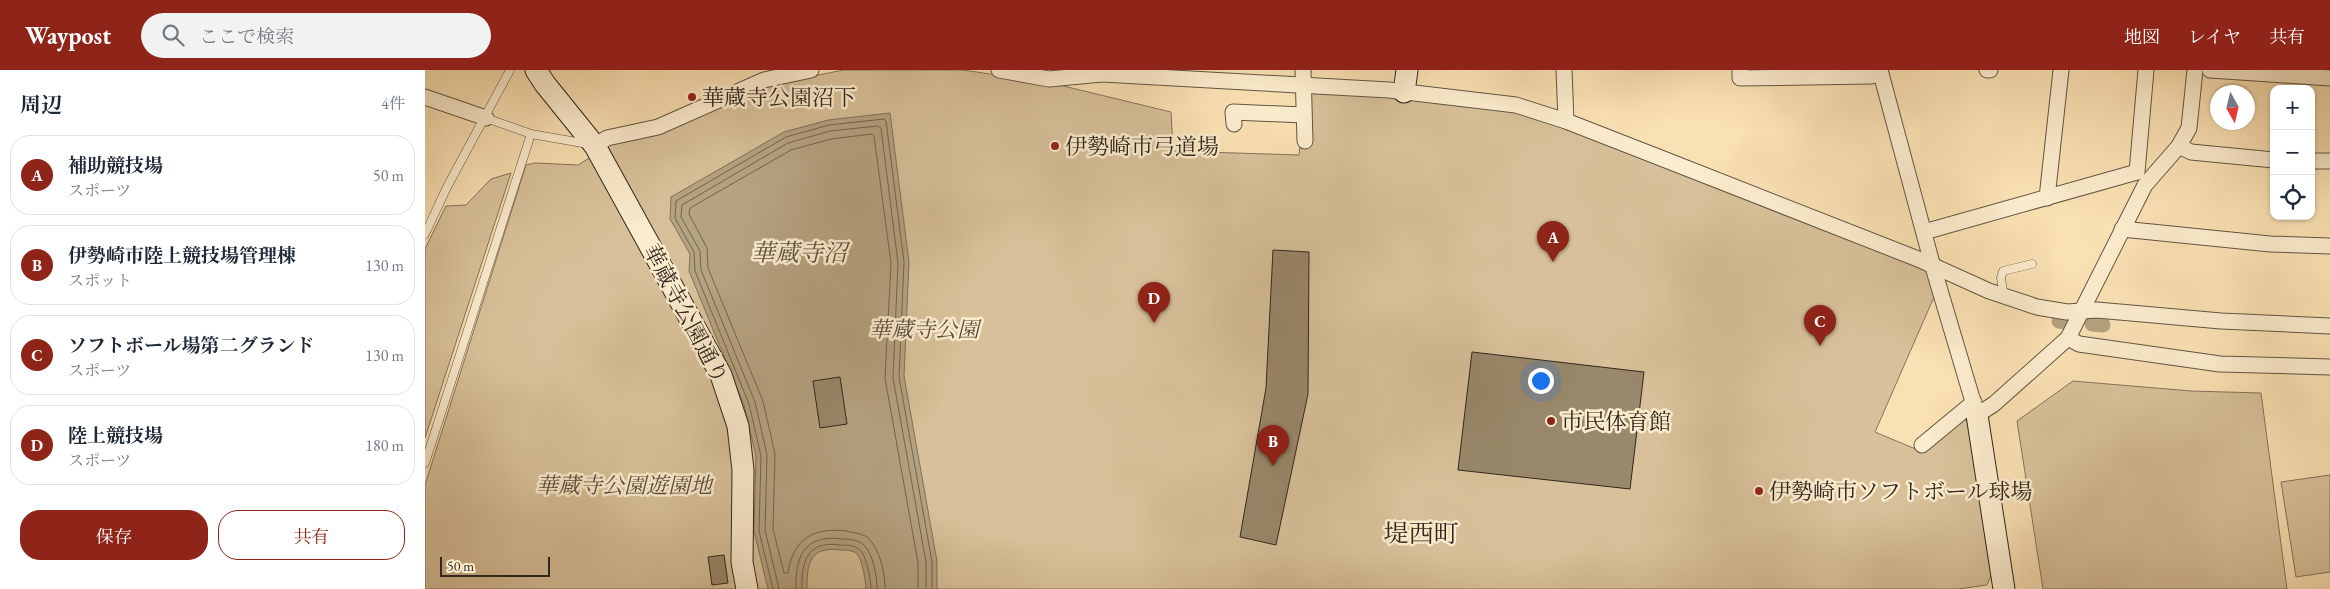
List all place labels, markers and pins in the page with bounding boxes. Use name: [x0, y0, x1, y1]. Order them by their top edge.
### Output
place label: 華蔵寺公園沼下: [702, 83, 856, 112]
marker: 華蔵寺公園沼下: [686, 91, 698, 103]
place label: 伊勢崎市弓道場: [1065, 132, 1219, 161]
marker: 伊勢崎市弓道場: [1049, 140, 1061, 152]
pin: A: [1537, 221, 1569, 262]
pin: D: [1138, 282, 1170, 323]
pin: C: [1804, 305, 1836, 346]
place label: 市民体育館: [1561, 407, 1671, 436]
marker: 市民体育館: [1545, 415, 1557, 427]
pin: B: [1257, 425, 1289, 466]
place label: 伊勢崎市ソフトボール球場: [1769, 477, 2033, 506]
marker: 伊勢崎市ソフトボール球場: [1753, 485, 1765, 497]

